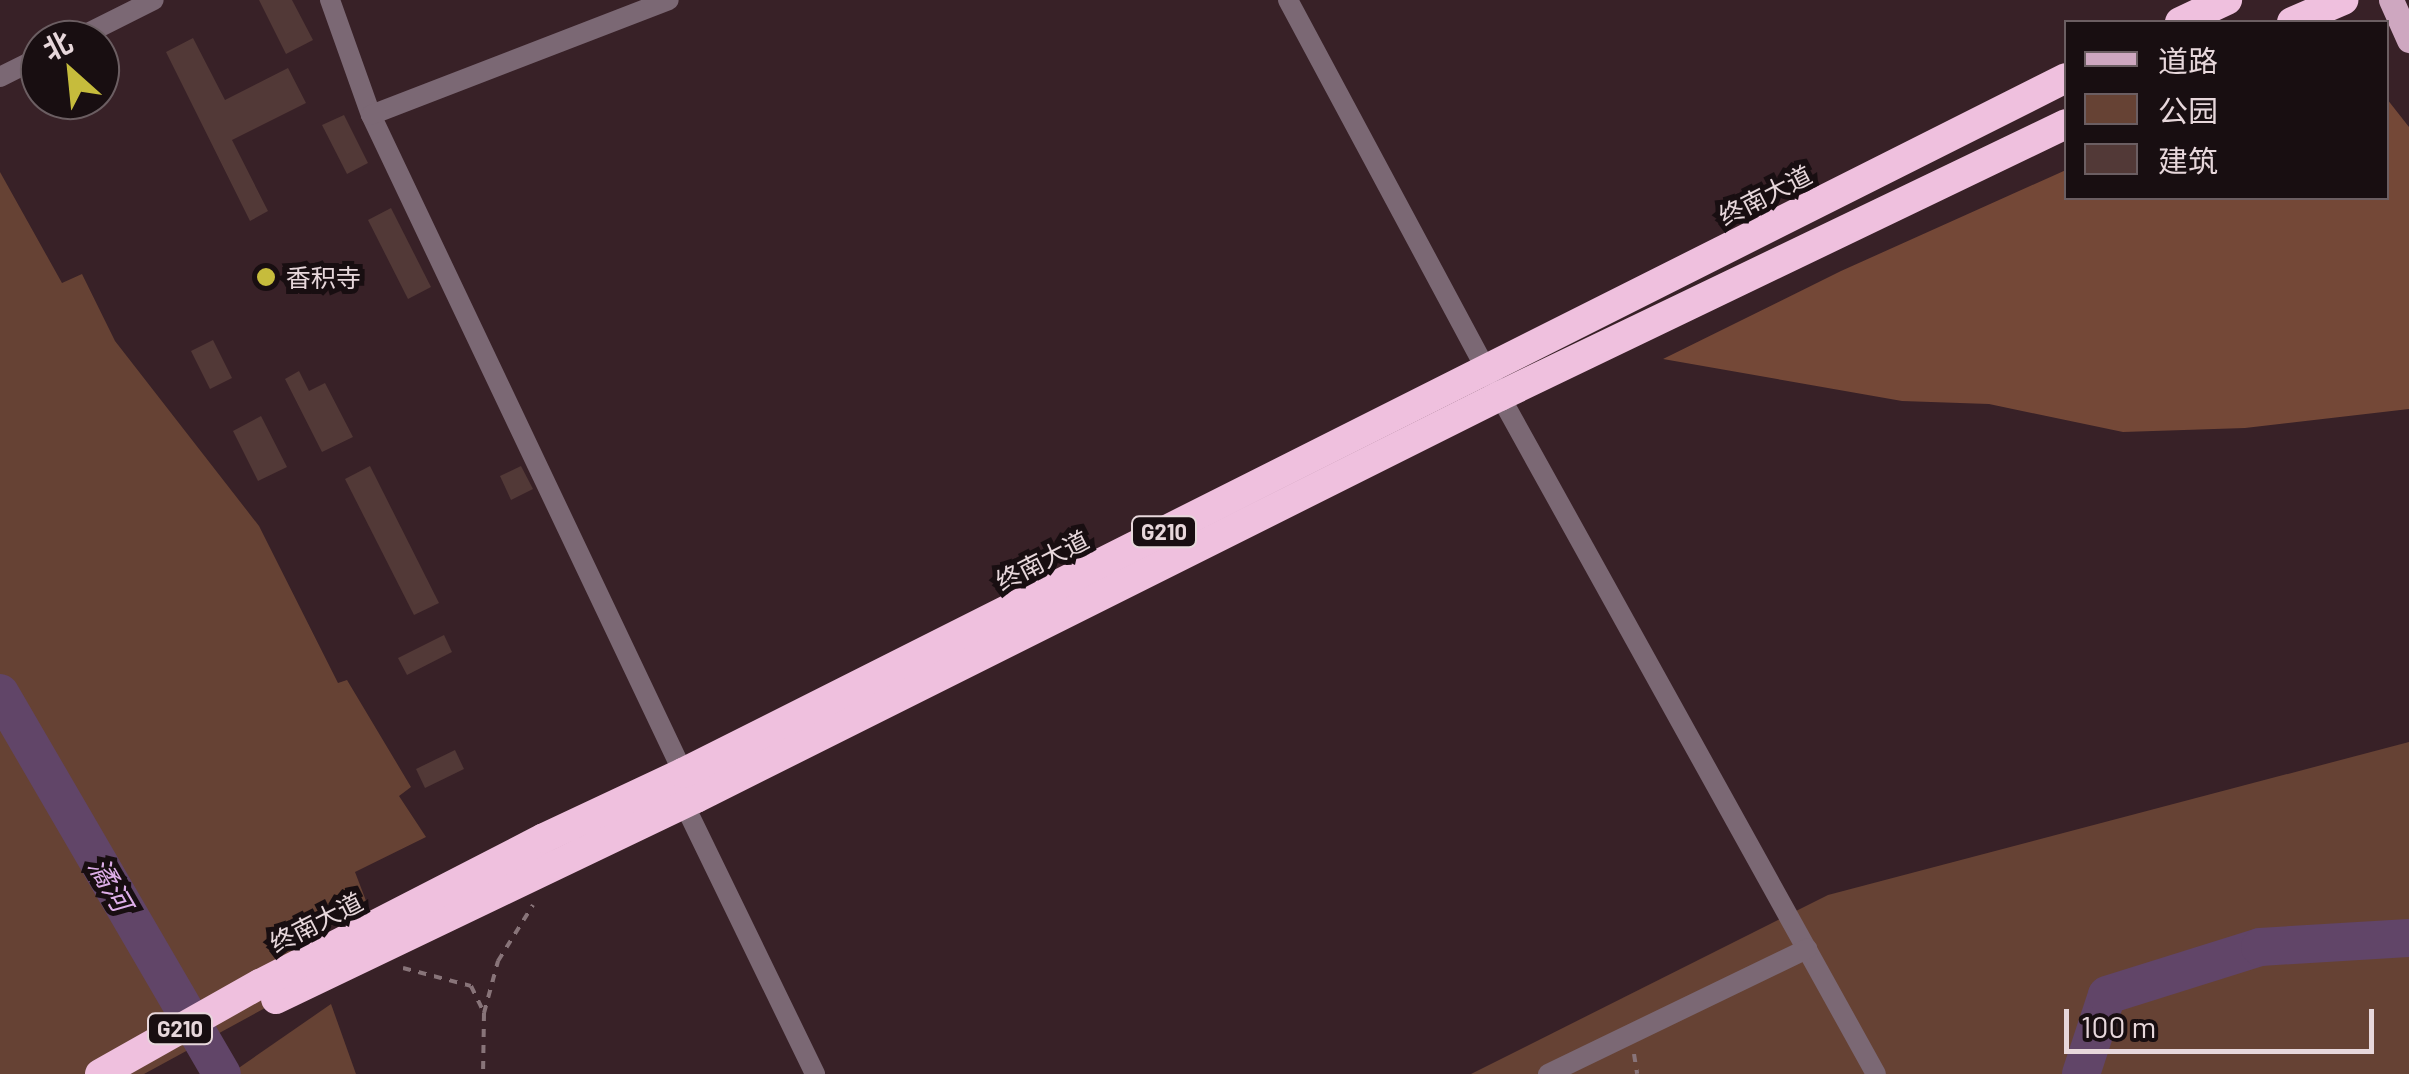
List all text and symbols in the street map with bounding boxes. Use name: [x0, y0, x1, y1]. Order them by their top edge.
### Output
north arrow: [20, 20, 120, 120]
legend: [2064, 20, 2389, 200]
text: 北: [37, 24, 77, 67]
text: 道路: [2158, 42, 2218, 78]
text: 公园: [2158, 92, 2218, 128]
text: 建筑: [2158, 142, 2218, 178]
street label: 终南大道: [1714, 159, 1816, 231]
place label: 香积寺: [286, 262, 361, 292]
marker: 香积寺: [255, 266, 277, 288]
road number: G210: [1129, 515, 1199, 549]
street label: 终南大道: [991, 524, 1093, 596]
water label: 潏河: [82, 851, 140, 917]
street label: 终南大道: [265, 886, 367, 958]
scale bar: [2069, 989, 2379, 1051]
text: 100 m: [2081, 1008, 2156, 1044]
road number: G210: [145, 1012, 215, 1046]

